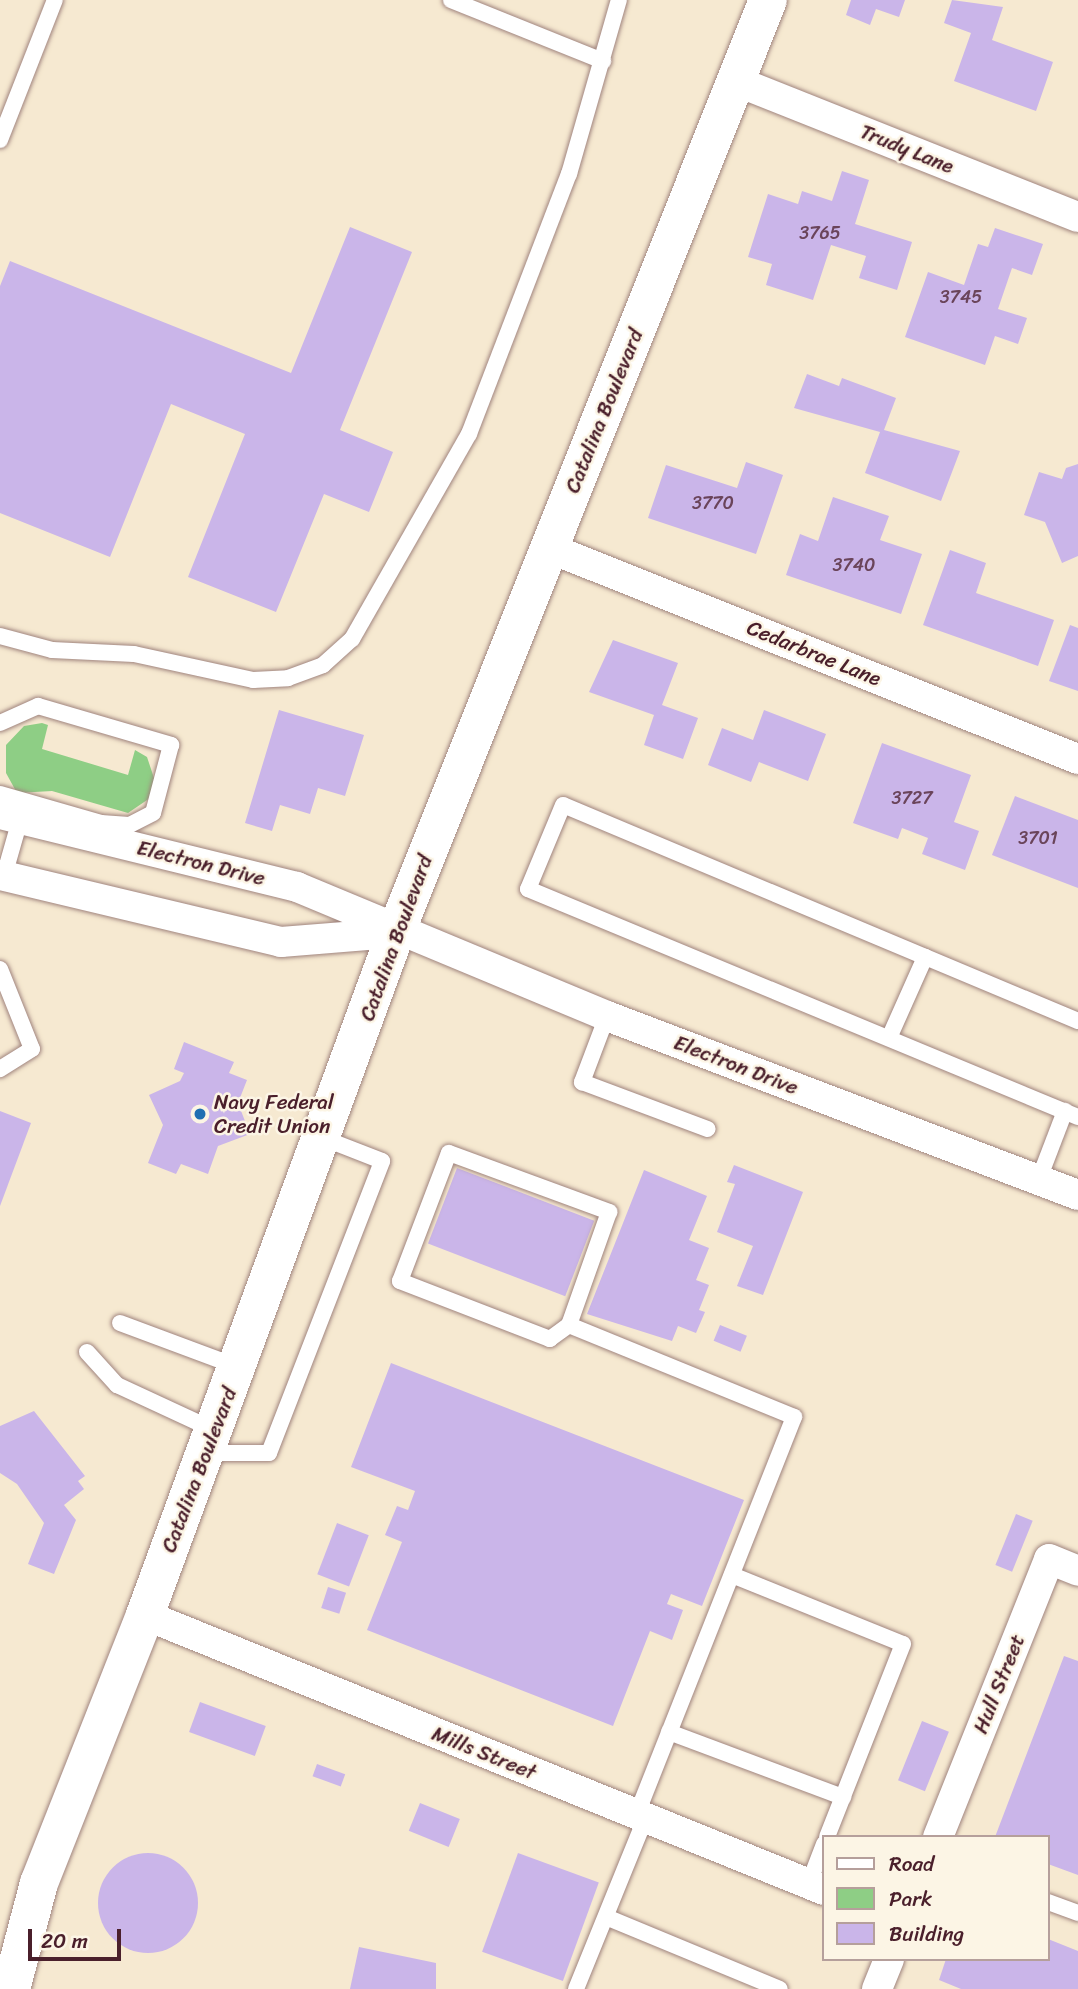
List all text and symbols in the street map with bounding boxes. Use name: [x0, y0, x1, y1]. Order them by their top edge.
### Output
street label: Trudy Lane: [856, 119, 958, 179]
house number: 3765: [799, 222, 841, 244]
house number: 3745: [940, 286, 982, 308]
street label: Catalina Boulevard: [560, 326, 648, 496]
house number: 3770: [692, 492, 734, 514]
house number: 3740: [833, 554, 875, 576]
street label: Cedarbrae Lane: [743, 615, 885, 691]
house number: 3727: [892, 787, 932, 809]
house number: 3701: [1018, 827, 1058, 849]
street label: Electron Drive: [134, 835, 268, 891]
street label: Catalina Boulevard: [354, 852, 438, 1024]
street label: Electron Drive: [670, 1030, 802, 1100]
place label: Navy Federal Credit Union: [214, 1089, 334, 1139]
marker: Navy Federal Credit Union: [192, 1106, 208, 1122]
street label: Catalina Boulevard: [156, 1384, 242, 1556]
street label: Hull Street: [968, 1631, 1030, 1737]
street label: Mills Street: [428, 1721, 540, 1785]
legend: [822, 1835, 1050, 1961]
text: Road: [889, 1845, 934, 1883]
text: Park: [889, 1880, 932, 1918]
text: Building: [889, 1915, 964, 1953]
scale bar: [32, 1916, 124, 1960]
text: 20 m: [41, 1922, 88, 1960]

